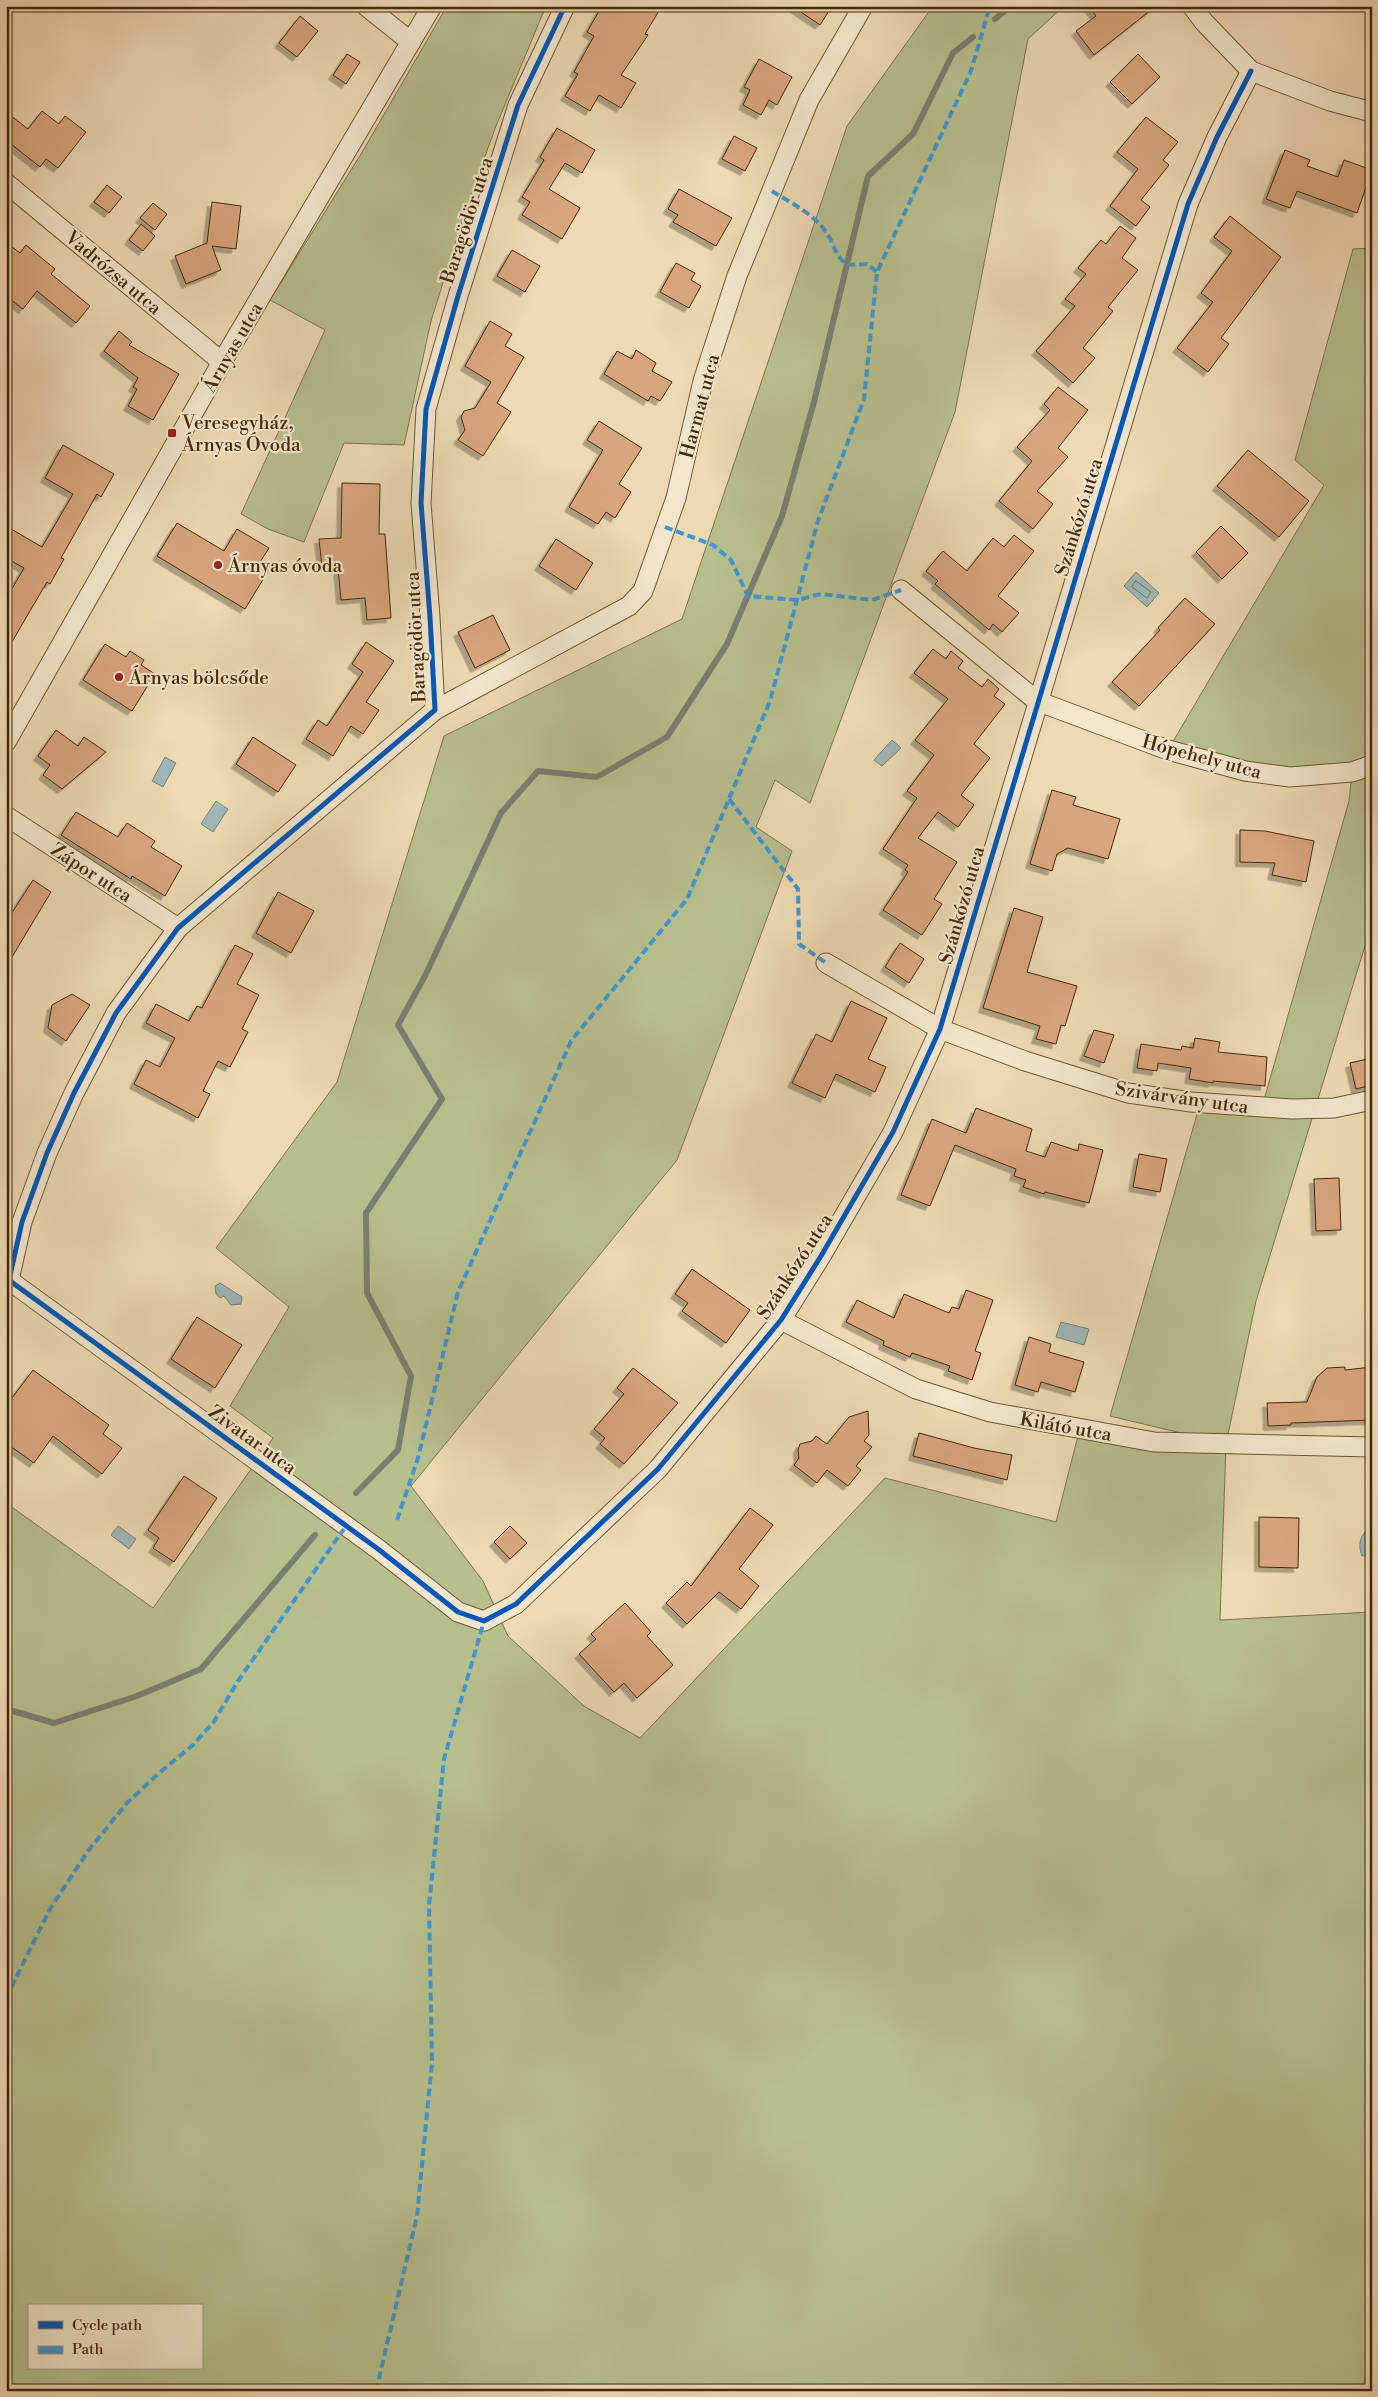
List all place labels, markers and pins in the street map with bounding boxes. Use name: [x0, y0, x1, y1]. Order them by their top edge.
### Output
place label: Veresegyház, Árnyas Óvoda: [181, 411, 301, 457]
marker: Veresegyház, Árnyas Óvoda: [166, 427, 178, 439]
place label: Árnyas óvoda: [227, 553, 343, 578]
marker: Árnyas óvoda: [212, 559, 224, 571]
place label: Árnyas bölcsőde: [128, 665, 269, 690]
marker: Árnyas bölcsőde: [113, 671, 125, 683]

